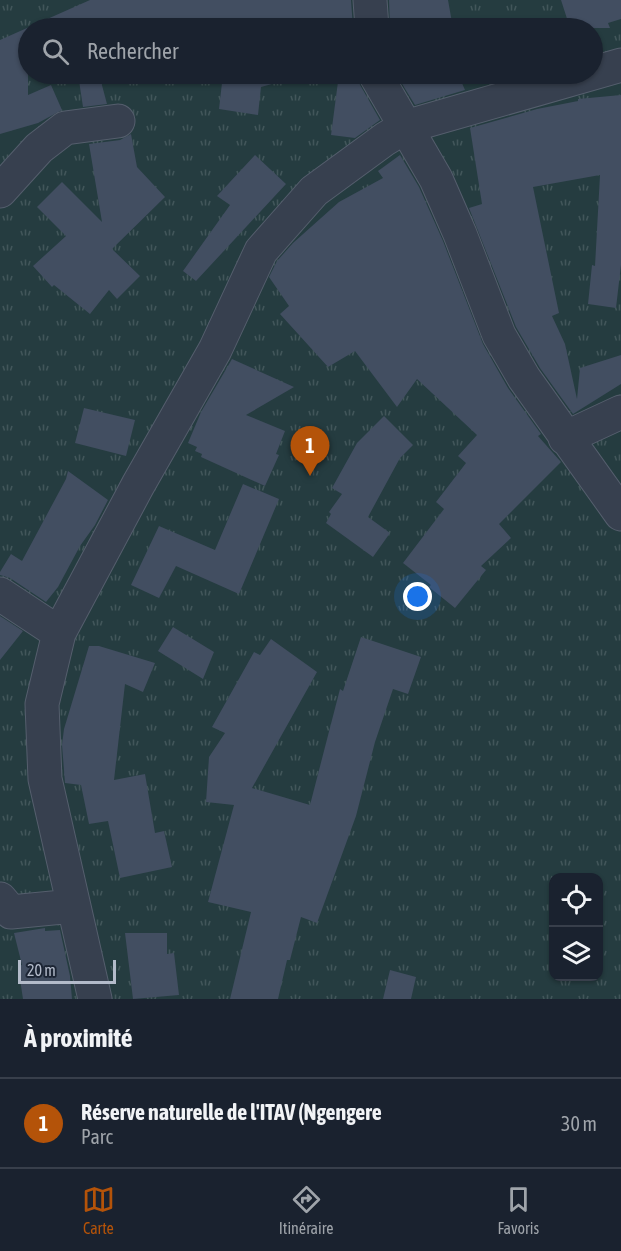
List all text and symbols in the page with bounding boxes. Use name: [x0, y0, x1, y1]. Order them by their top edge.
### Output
search box: [18, 18, 603, 84]
icon: search: [39, 35, 72, 68]
text: Rechercher: [87, 38, 178, 64]
pin: 1: [290, 426, 330, 476]
your location: [403, 582, 432, 611]
map controls: [549, 873, 603, 981]
button: locate: [549, 873, 603, 927]
button: layers: [549, 927, 603, 981]
scale bar: [18, 957, 116, 984]
text: 20 m: [27, 961, 56, 979]
text: À proximité: [24, 1023, 132, 1053]
text: Réserve naturelle de l'ITAV (Ngengere: [81, 1099, 382, 1125]
text: 1: [39, 1112, 48, 1135]
text: 30 m: [561, 1112, 597, 1135]
text: Parc: [81, 1125, 113, 1148]
tab: Carte: [82, 1183, 115, 1237]
tab: Itinéraire: [279, 1183, 334, 1237]
tab: Favoris: [497, 1183, 539, 1237]

